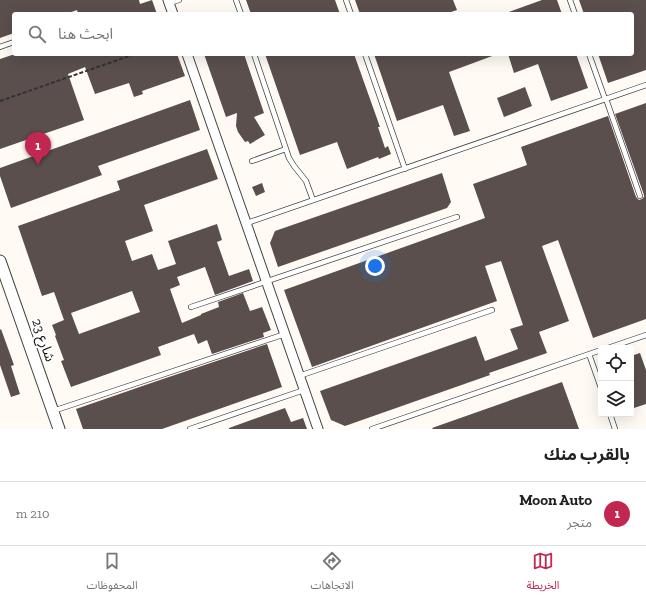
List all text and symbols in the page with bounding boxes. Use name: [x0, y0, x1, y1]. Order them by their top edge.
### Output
search box: [12, 12, 634, 56]
icon: search: [26, 23, 48, 45]
text: ابحث هنا: [58, 25, 113, 43]
pin: 1: [25, 132, 51, 165]
your location: [365, 256, 385, 276]
street label: شارع 23: [26, 316, 59, 365]
map controls: [598, 345, 634, 417]
button: locate: [598, 345, 634, 381]
button: layers: [598, 381, 634, 417]
text: بالقرب منك: [544, 444, 630, 464]
text: Moon Auto: [519, 491, 592, 509]
text: 210 m: [16, 506, 49, 521]
text: 1: [614, 506, 620, 521]
text: متجر: [567, 515, 592, 530]
tab: المحفوظات: [87, 550, 138, 597]
tab: الاتجاهات: [311, 550, 354, 597]
tab: الخريطة: [527, 550, 560, 597]

